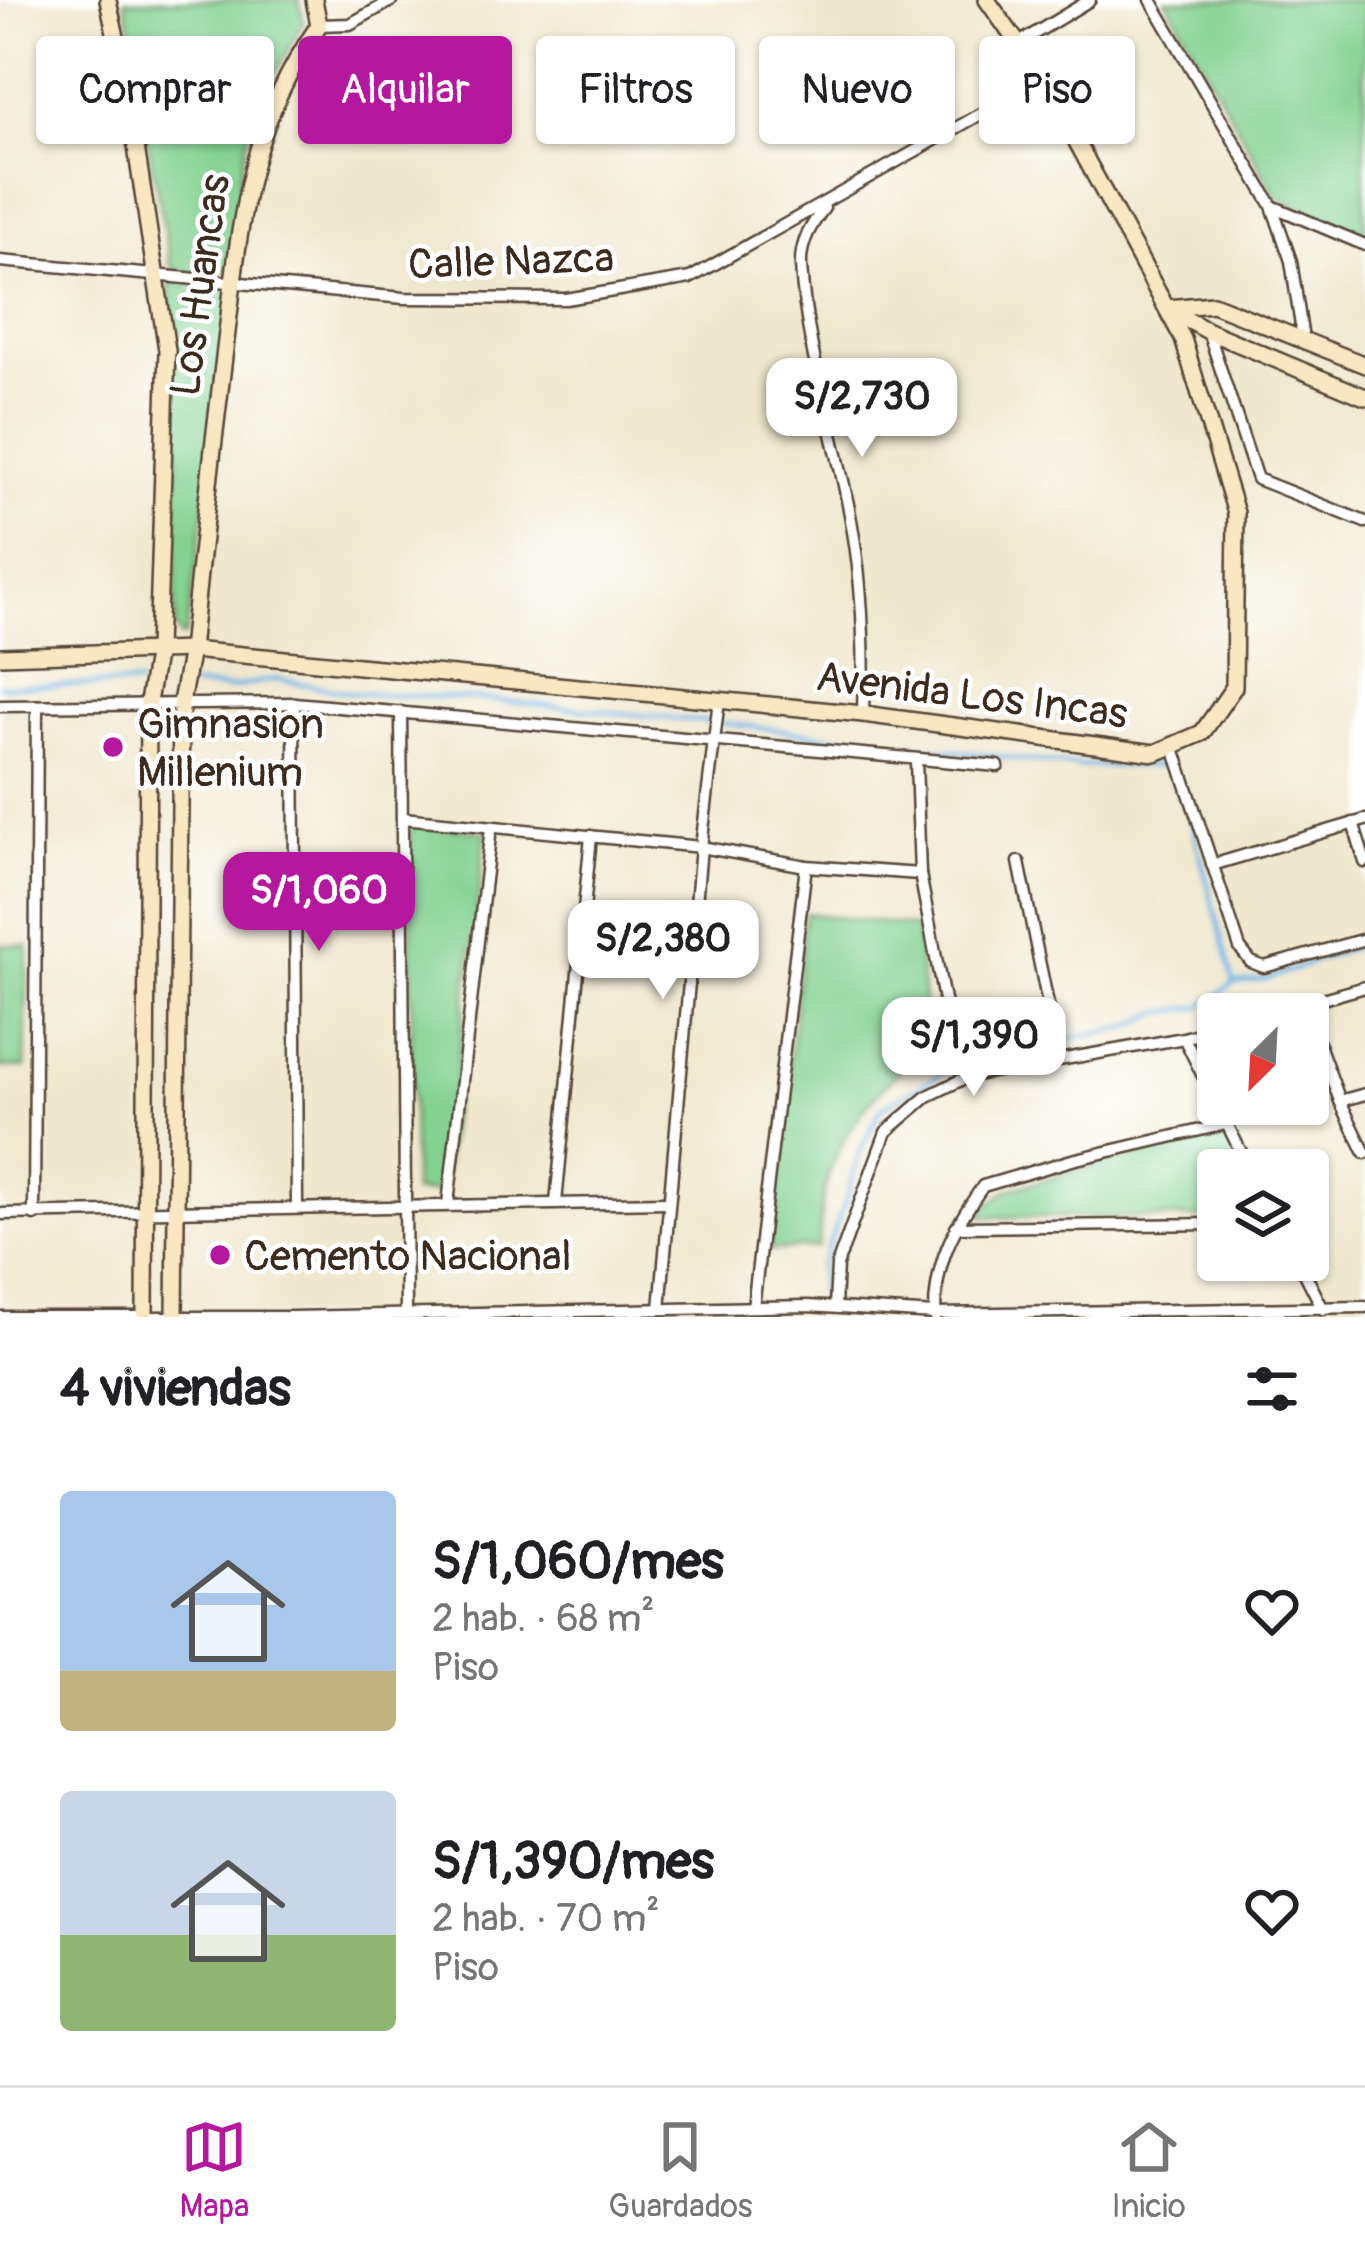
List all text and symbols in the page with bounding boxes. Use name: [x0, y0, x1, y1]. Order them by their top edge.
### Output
chip: Comprar: [36, 36, 274, 144]
chip: Alquilar: [298, 36, 512, 144]
chip: Filtros: [536, 36, 735, 144]
chip: Nuevo: [759, 36, 955, 144]
chip: Piso: [979, 36, 1135, 144]
street label: Los Huancas: [160, 171, 242, 400]
street label: Calle Nazca: [407, 232, 615, 292]
pin: S/2,730: [751, 358, 973, 460]
text: S/2,730: [793, 372, 931, 421]
street label: Avenida Los Incas: [813, 651, 1131, 741]
place label: Gimnasion Millenium: [137, 699, 324, 799]
marker: Gimnasion Millenium: [100, 734, 126, 760]
pin: S/1,060: [208, 852, 430, 954]
text: S/1,060: [250, 866, 388, 915]
pin: S/2,380: [552, 900, 774, 1002]
text: S/2,380: [595, 914, 731, 963]
north arrow: [1197, 993, 1329, 1125]
map controls: [1197, 993, 1329, 1281]
pin: S/1,390: [863, 997, 1085, 1099]
text: S/1,390: [909, 1011, 1039, 1060]
button: layers: [1197, 1149, 1329, 1281]
place label: Cemento Nacional: [244, 1231, 571, 1283]
marker: Cemento Nacional: [207, 1242, 233, 1268]
icon: filters: [1239, 1356, 1305, 1422]
text: 4 viviendas: [60, 1357, 291, 1421]
text: S/1,060/mes: [432, 1530, 724, 1594]
icon: home: [156, 1539, 300, 1683]
icon: heart: [1239, 1578, 1305, 1644]
text: 2 hab. · 68 m²: [432, 1594, 655, 1643]
text: Piso: [432, 1643, 499, 1692]
text: S/1,390/mes: [432, 1830, 714, 1894]
icon: home: [156, 1839, 300, 1983]
icon: heart: [1239, 1878, 1305, 1944]
text: 2 hab. · 70 m²: [432, 1894, 660, 1943]
text: Piso: [432, 1943, 499, 1992]
tab: Mapa: [179, 2114, 249, 2227]
tab: Guardados: [608, 2114, 753, 2227]
tab: Inicio: [1111, 2114, 1186, 2227]

